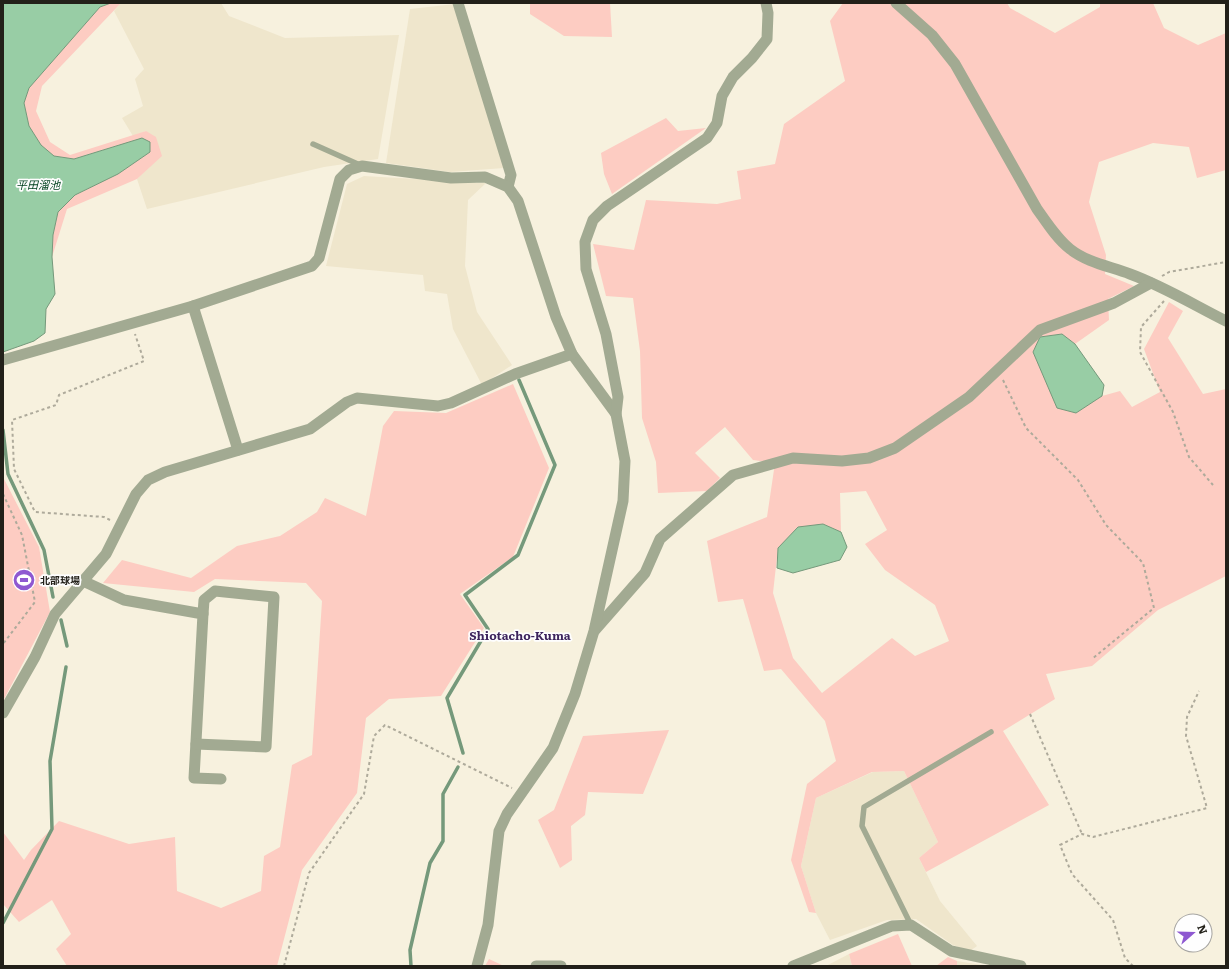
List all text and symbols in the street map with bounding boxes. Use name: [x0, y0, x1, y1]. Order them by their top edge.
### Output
water label: 平田溜池: [16, 176, 61, 192]
sports icon: 北部球場: [11, 567, 37, 593]
place label: 北部球場: [40, 572, 80, 587]
district label: Shiotacho-Kuma: [469, 626, 571, 644]
north arrow: [1173, 913, 1213, 953]
text: N: [1194, 922, 1212, 936]

